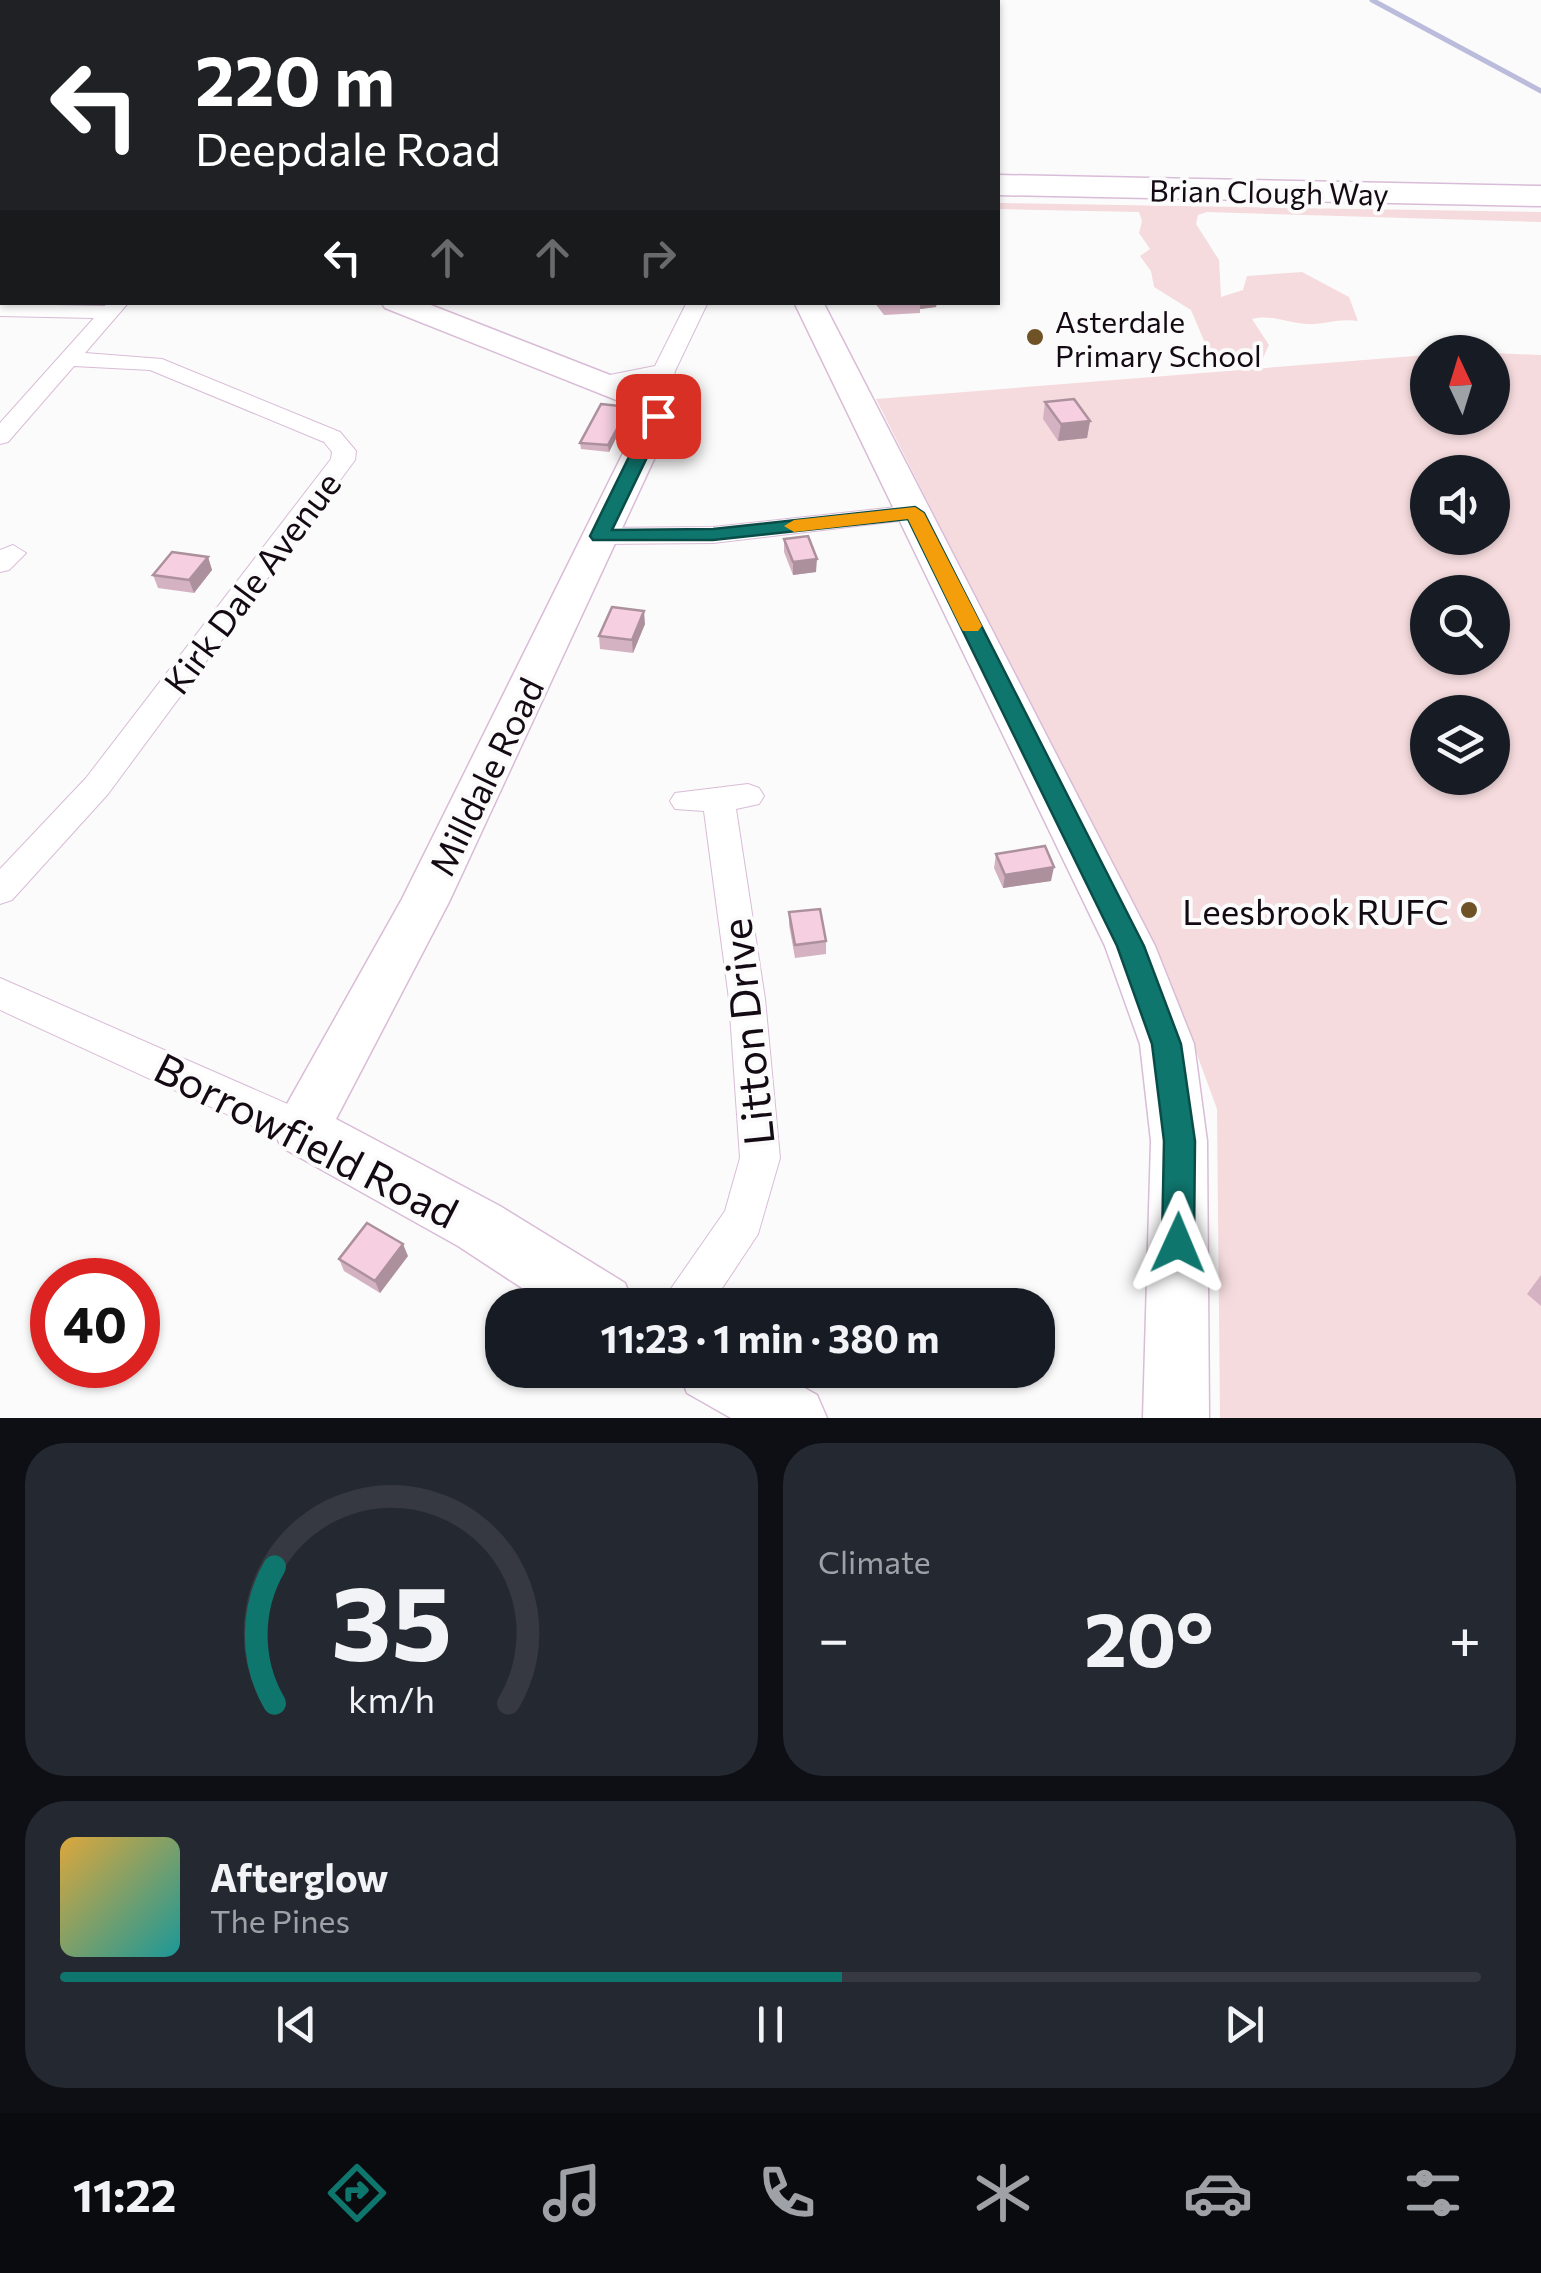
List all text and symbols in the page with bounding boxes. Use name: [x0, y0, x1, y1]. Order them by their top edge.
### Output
text: 220 m: [195, 35, 395, 120]
icon: left: [30, 40, 160, 170]
text: Deepdale Road: [195, 120, 501, 175]
street label: Brian Clough Way: [1149, 170, 1389, 212]
icon: left: [315, 230, 370, 285]
icon: ahead: [420, 230, 475, 285]
icon: ahead: [525, 230, 580, 285]
icon: right: [630, 230, 685, 285]
place label: Asterdale Primary School: [1055, 302, 1262, 373]
marker: Asterdale Primary School: [1024, 326, 1046, 348]
north arrow: [1410, 335, 1510, 435]
map controls: [1410, 335, 1510, 795]
pin: [616, 374, 701, 459]
icon: arrive: [631, 389, 686, 444]
button: sound: [1410, 455, 1510, 555]
street label: Kirk Dale Avenue: [154, 462, 348, 702]
button: search: [1410, 575, 1510, 675]
street label: Milldale Road: [419, 670, 551, 882]
button: layers: [1410, 695, 1510, 795]
place label: Leesbrook RUFC: [1182, 889, 1449, 932]
marker: Leesbrook RUFC: [1458, 899, 1480, 921]
street label: Litton Drive: [708, 916, 784, 1148]
street label: Borrowfield Road: [147, 1040, 467, 1238]
position arrow: [1126, 1191, 1230, 1295]
speed limit sign: 40: [30, 1258, 160, 1388]
text: 11:23 · 1 min · 380 m: [601, 1314, 939, 1361]
text: Climate: [818, 1541, 931, 1581]
text: 35: [331, 1555, 452, 1682]
text: 20°: [1084, 1591, 1214, 1682]
text: −: [818, 1603, 849, 1670]
text: +: [1449, 1603, 1481, 1670]
text: km/h: [348, 1677, 435, 1720]
text: Afterglow: [210, 1853, 388, 1900]
text: The Pines: [210, 1900, 350, 1940]
icon: previous: [269, 1997, 324, 2052]
icon: pause: [743, 1997, 798, 2052]
icon: next: [1217, 1997, 1272, 2052]
icon: directions: [322, 2158, 392, 2228]
icon: music: [537, 2158, 607, 2228]
icon: phone: [752, 2158, 822, 2228]
icon: climate: [968, 2158, 1038, 2228]
icon: car: [1183, 2158, 1253, 2228]
icon: filters: [1398, 2158, 1468, 2228]
text: 11:22: [73, 2166, 176, 2221]

